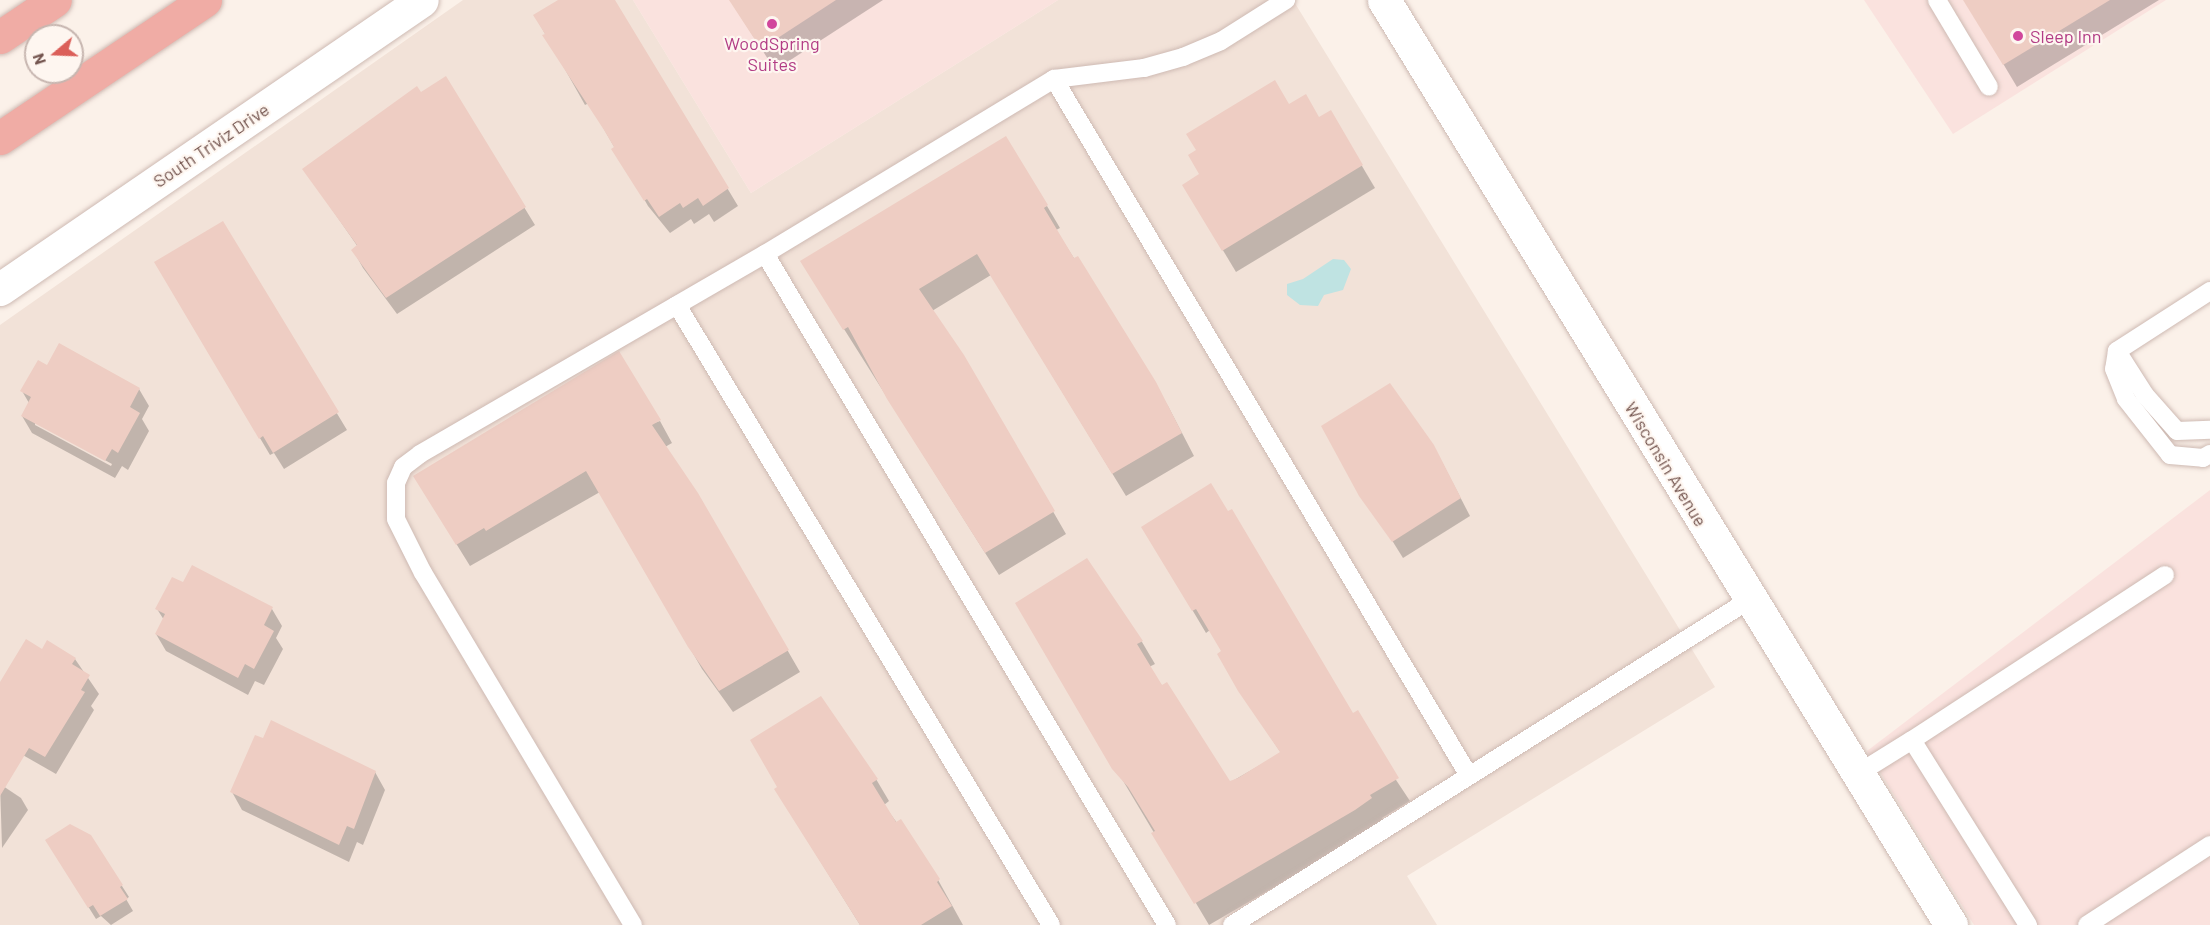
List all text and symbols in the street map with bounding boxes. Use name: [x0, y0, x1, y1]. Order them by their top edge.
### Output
marker: WoodSpring Suites: [765, 17, 779, 31]
north arrow: [24, 24, 84, 84]
place label: Sleep Inn: [2030, 25, 2101, 47]
marker: Sleep Inn: [2011, 29, 2025, 43]
place label: WoodSpring Suites: [724, 33, 820, 76]
text: N: [28, 51, 49, 68]
street label: South Triviz Drive: [149, 98, 273, 192]
street label: Wisconsin Avenue: [1620, 398, 1712, 530]

